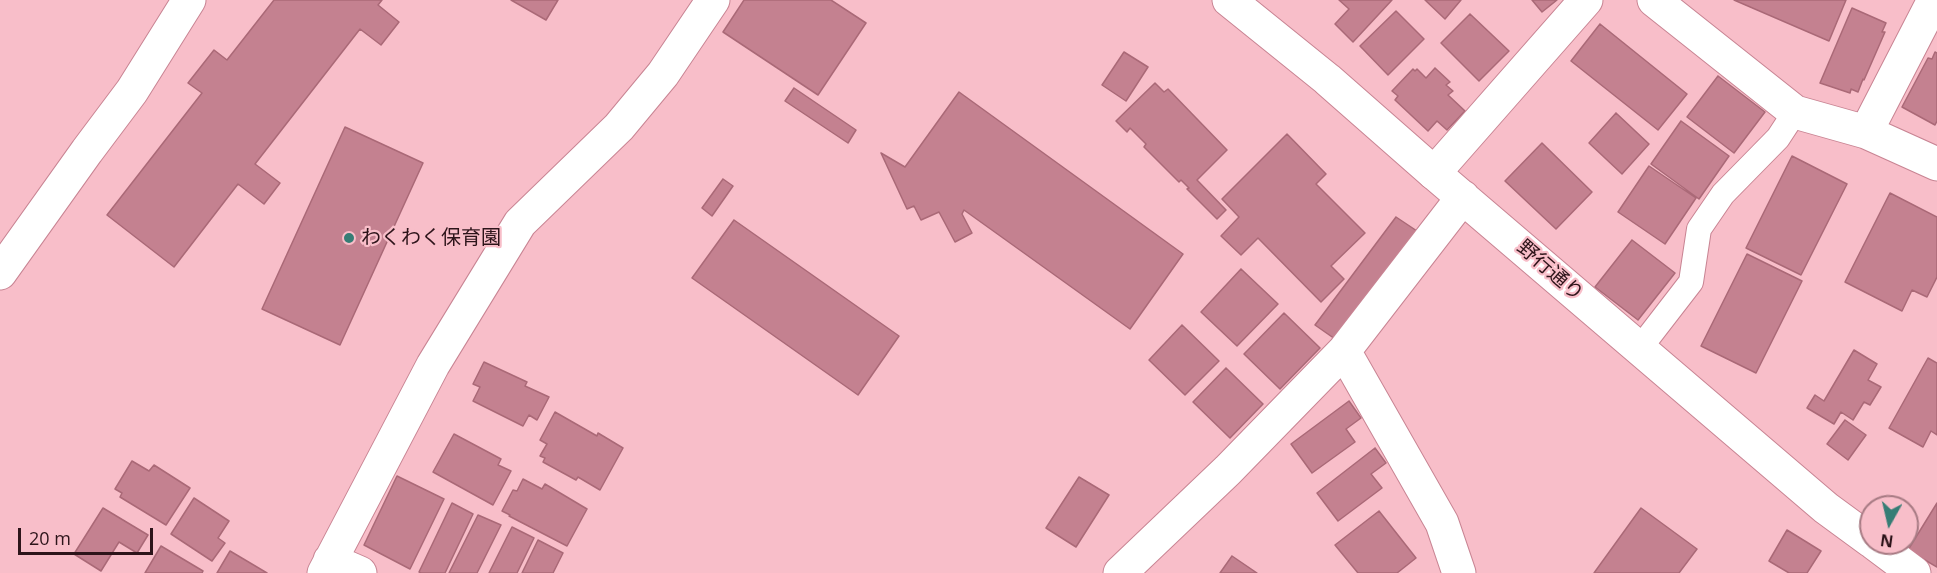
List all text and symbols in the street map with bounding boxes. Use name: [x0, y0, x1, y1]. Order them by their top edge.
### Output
place label: わくわく保育園: [361, 226, 501, 250]
marker: わくわく保育園: [342, 231, 356, 245]
street label: 野行通り: [1512, 236, 1588, 306]
north arrow: [1859, 495, 1919, 555]
scale bar: [21, 516, 156, 554]
text: 20 m: [29, 526, 71, 550]
text: N: [1879, 529, 1895, 553]

